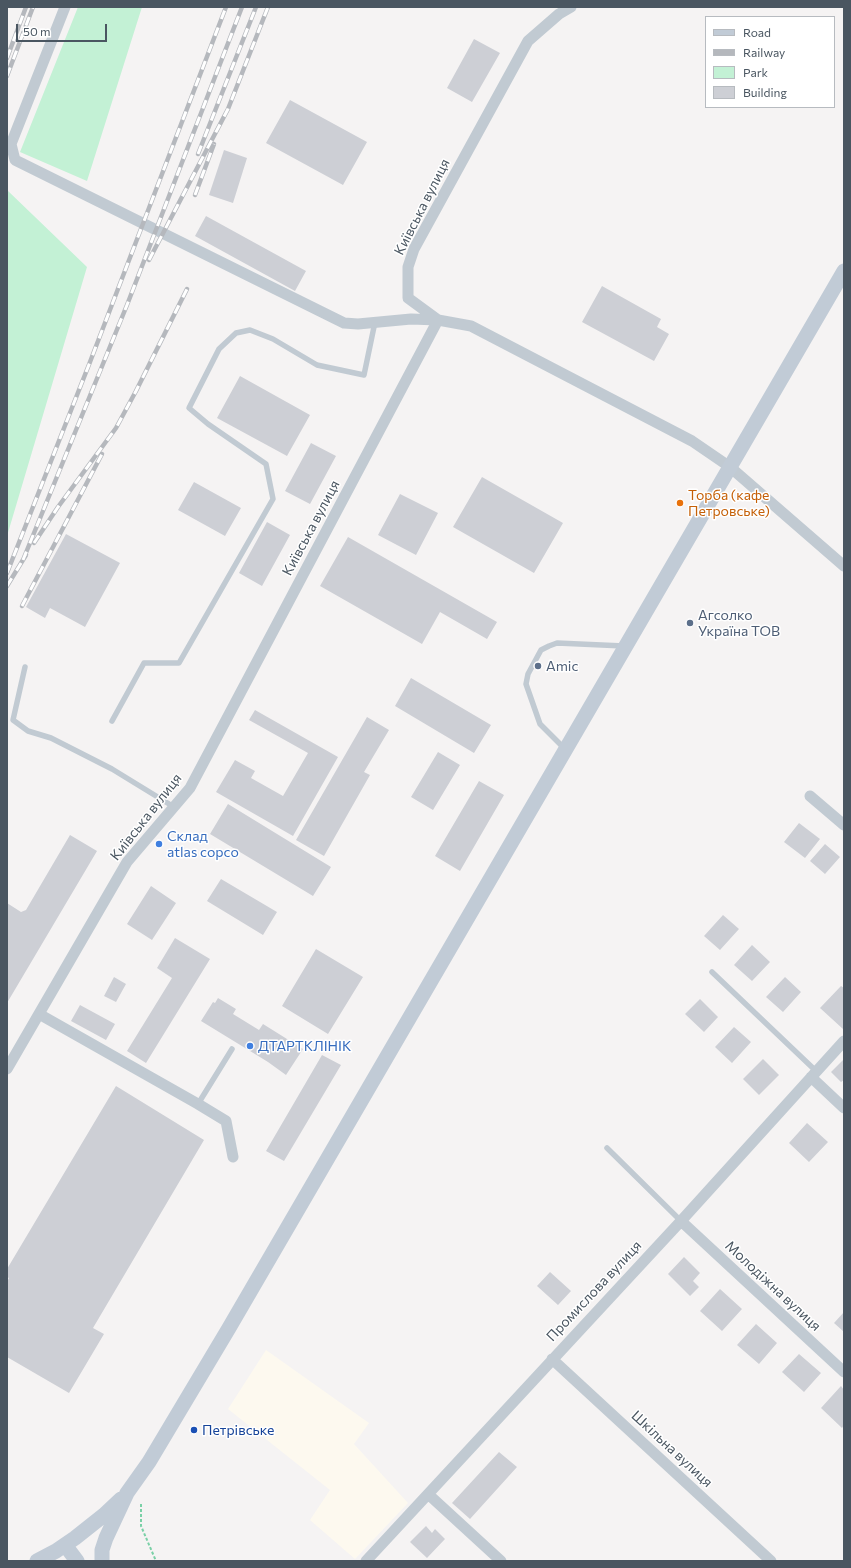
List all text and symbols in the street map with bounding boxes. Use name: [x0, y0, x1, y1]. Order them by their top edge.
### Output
scale bar: [18, 16, 109, 42]
legend: [705, 16, 835, 108]
text: 50 m: [23, 24, 51, 38]
text: Road: [743, 25, 771, 39]
text: Railway: [743, 45, 785, 59]
text: Park: [743, 65, 768, 79]
text: Building: [743, 85, 787, 99]
street label: Київська вулиця: [391, 156, 453, 258]
street label: Київська вулиця: [279, 477, 343, 579]
place label: Торба (кафе Петровське): [688, 487, 770, 520]
marker: Торба (кафе Петровське): [675, 498, 685, 508]
place label: Агсолко Україна ТОВ: [698, 607, 780, 640]
marker: Агсолко Україна ТОВ: [685, 618, 695, 628]
place label: Amic: [546, 658, 578, 674]
marker: Amic: [533, 661, 543, 671]
street label: Київська вулиця: [107, 770, 185, 864]
place label: Склад atlas copco: [167, 828, 239, 860]
marker: Склад atlas copco: [154, 839, 164, 849]
place label: ДТАРТКЛІНІК: [258, 1038, 351, 1054]
marker: ДТАРТКЛІНІК: [245, 1041, 255, 1051]
street label: Промислова вулиця: [543, 1237, 645, 1345]
street label: Молодіжна вулиця: [722, 1237, 824, 1335]
street label: Шкільна вулиця: [628, 1407, 716, 1491]
place label: Петрівське: [202, 1422, 274, 1438]
marker: Петрівське: [189, 1425, 199, 1435]

